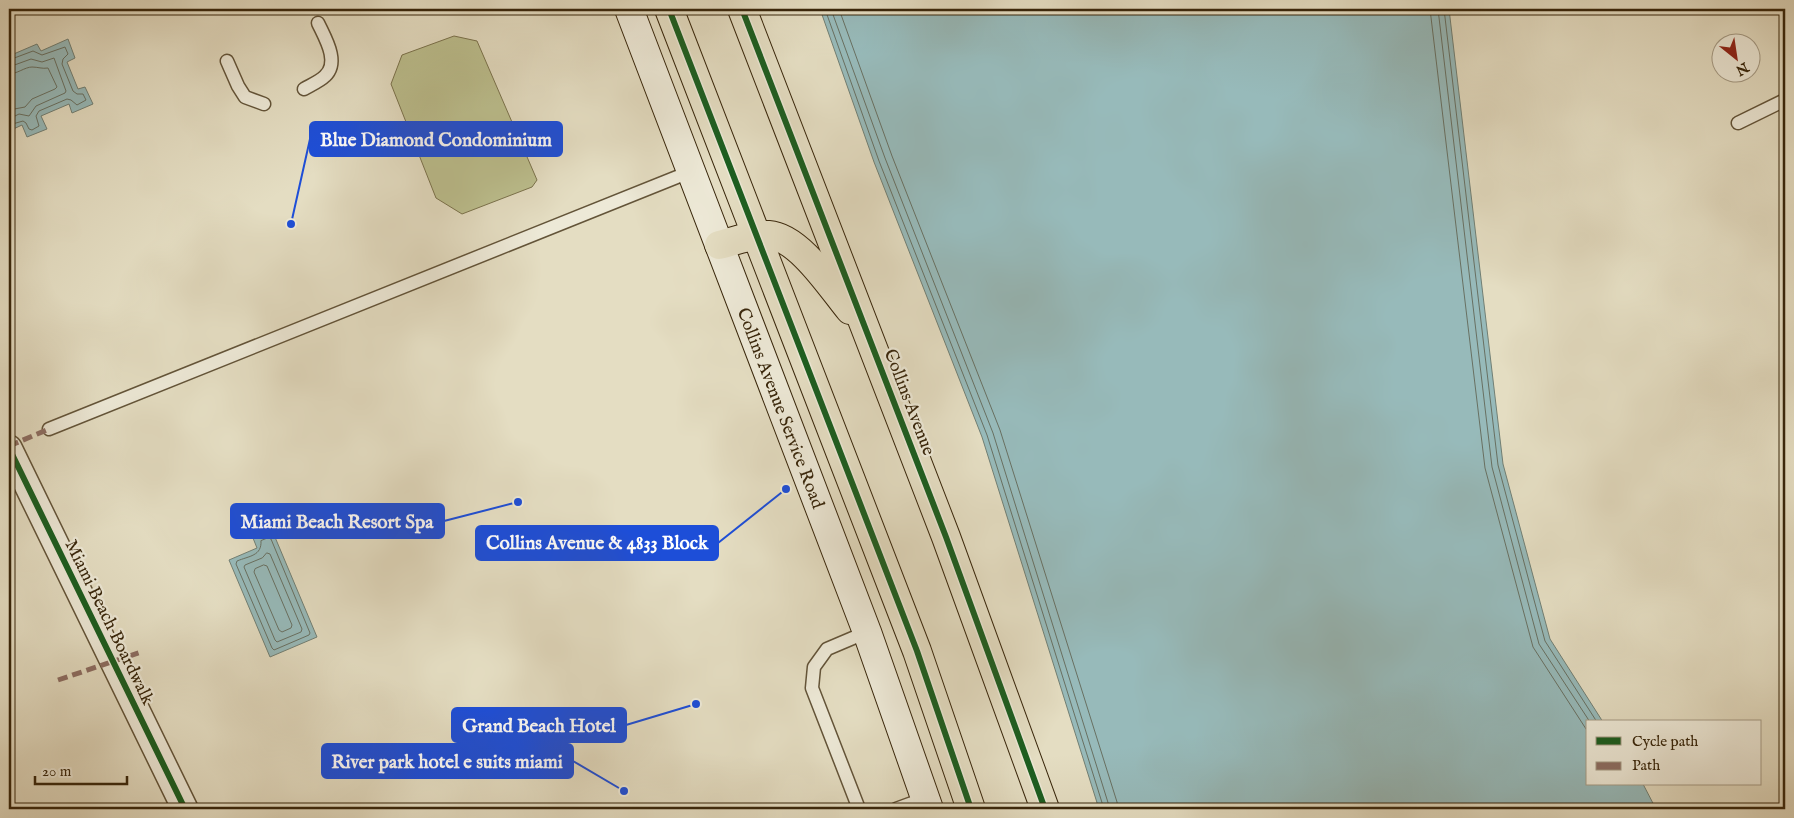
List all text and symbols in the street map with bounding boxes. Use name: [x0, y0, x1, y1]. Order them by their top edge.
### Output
north arrow: [1712, 32, 1762, 82]
text: N: [1732, 57, 1753, 79]
callout: Blue Diamond Condominium: [310, 122, 562, 156]
text: Blue Diamond Condominium: [320, 129, 552, 153]
street label: Collins Avenue Service Road: [731, 305, 829, 513]
street label: Collins Avenue: [878, 346, 939, 459]
callout: Miami Beach Resort Spa: [231, 504, 444, 538]
text: Miami Beach Resort Spa: [241, 511, 434, 535]
callout: Collins Avenue & 4833 Block: [476, 526, 718, 560]
text: Collins Avenue & 4833 Block: [486, 532, 709, 556]
street label: Miami Beach Boardwalk: [59, 536, 159, 709]
callout: Grand Beach Hotel: [452, 708, 626, 742]
text: Grand Beach Hotel: [462, 715, 616, 739]
legend: [1586, 720, 1762, 786]
text: Cycle path: [1632, 732, 1698, 751]
callout: River park hotel e suits miami: [322, 744, 573, 778]
text: River park hotel e suits miami: [331, 751, 563, 775]
scale bar: [35, 753, 128, 785]
text: Path: [1632, 756, 1660, 775]
text: 20 m: [42, 762, 72, 781]

